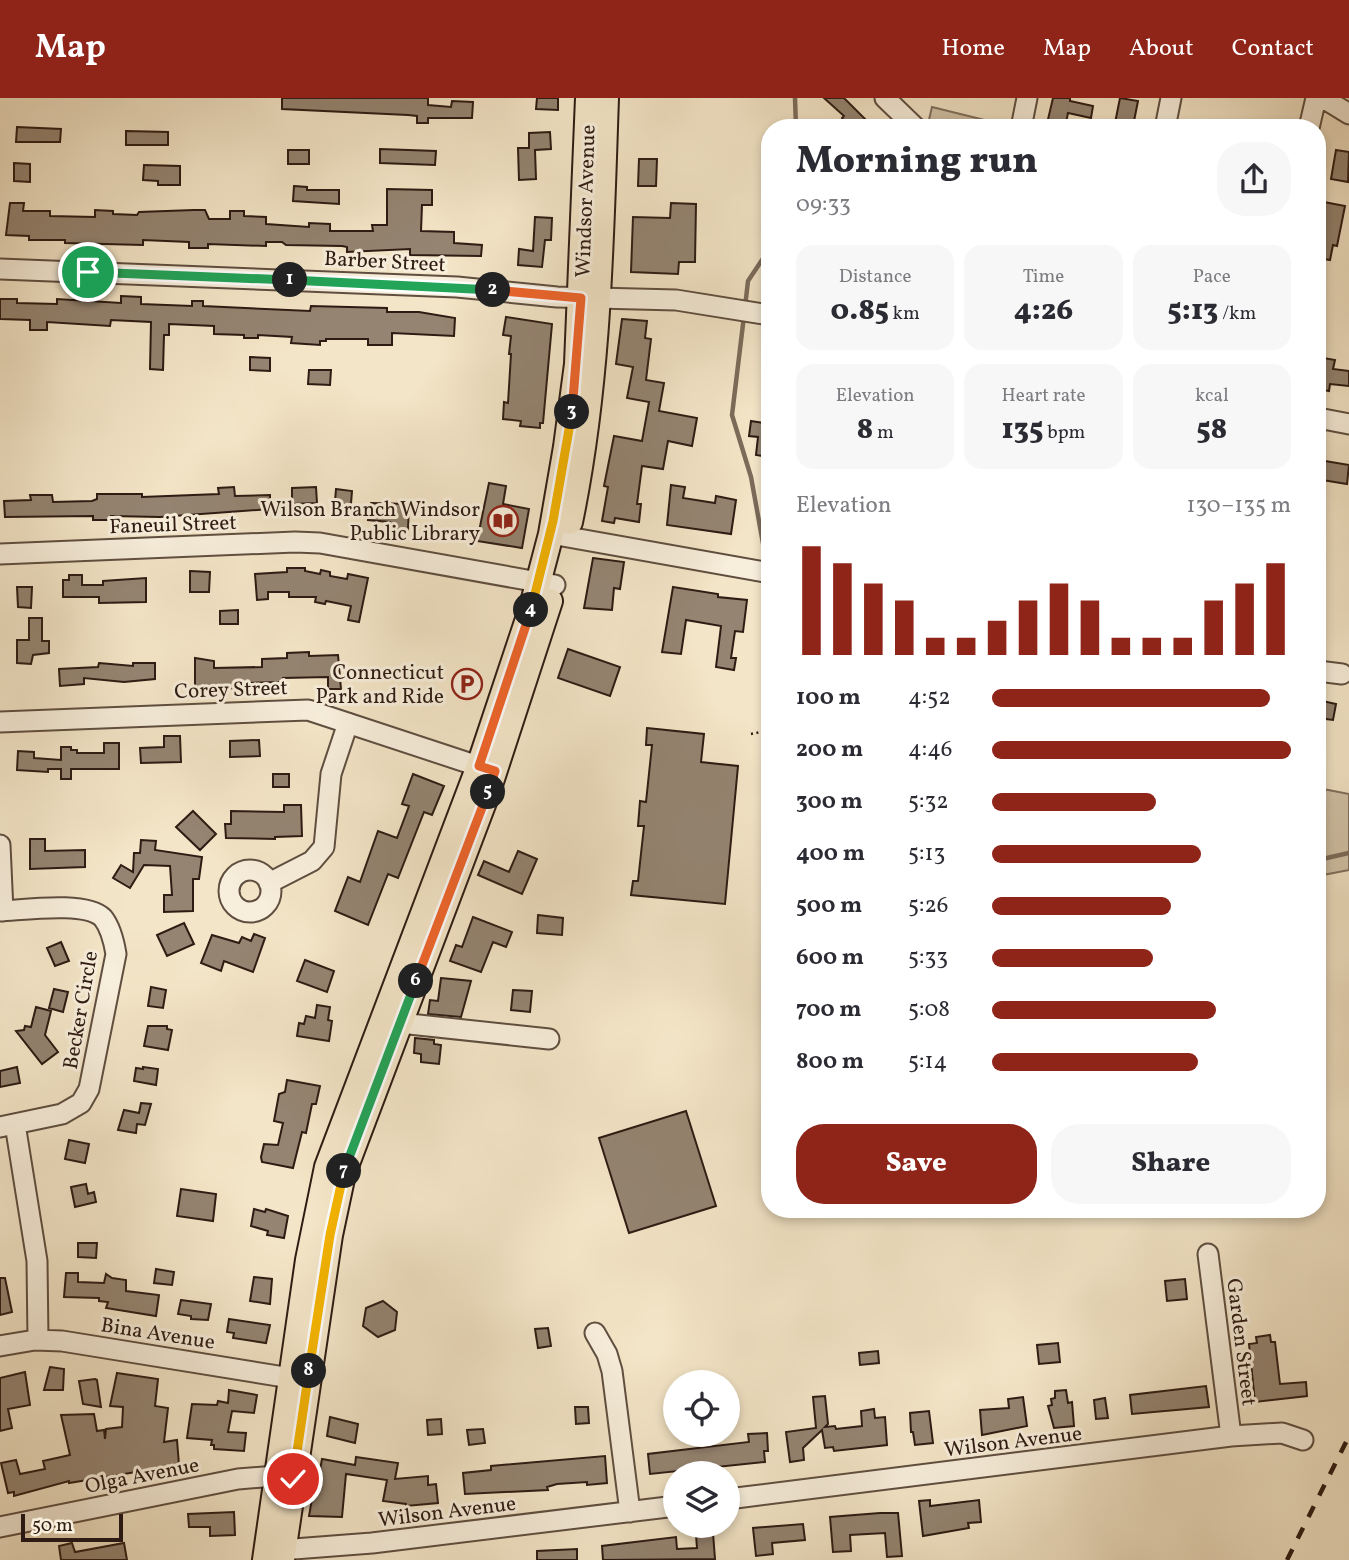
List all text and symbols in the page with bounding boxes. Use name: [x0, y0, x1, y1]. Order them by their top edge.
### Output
text: Map: [35, 26, 106, 72]
text: Home: [941, 32, 1005, 66]
text: Map: [1043, 32, 1091, 66]
text: About: [1129, 32, 1194, 66]
text: Contact: [1232, 32, 1314, 66]
street label: Windsor Avenue: [569, 124, 604, 278]
text: Morning run: [796, 136, 1038, 189]
button: share: [1217, 142, 1291, 216]
text: 09:33: [796, 189, 851, 221]
pin: [58, 242, 118, 302]
street label: Barber Street: [323, 245, 447, 280]
icon: arrive: [69, 253, 107, 291]
pin: 1: [272, 262, 308, 298]
text: Distance: [839, 264, 912, 290]
text: Time: [1023, 264, 1064, 290]
text: Pace: [1193, 264, 1231, 290]
text: 1: [286, 266, 293, 292]
pin: 2: [476, 272, 510, 308]
text: 2: [488, 276, 497, 302]
text: 0.85: [831, 290, 889, 332]
text: 4:26: [1014, 290, 1073, 332]
text: 5:13: [1167, 290, 1218, 332]
text: km: [889, 301, 920, 327]
text: /km: [1218, 301, 1256, 327]
text: Elevation: [836, 383, 915, 409]
text: Heart rate: [1002, 383, 1085, 409]
text: kcal: [1195, 383, 1229, 409]
pin: 3: [554, 394, 590, 430]
text: 3: [567, 398, 576, 424]
text: 8: [856, 409, 873, 451]
text: 135: [1002, 409, 1044, 451]
text: 58: [1196, 409, 1227, 451]
text: m: [873, 420, 894, 446]
text: bpm: [1044, 420, 1085, 446]
text: Elevation: [796, 490, 892, 522]
text: 130–135 m: [1186, 490, 1291, 522]
place label: Wilson Branch Windsor Public Library: [260, 496, 481, 549]
library icon: Wilson Branch Windsor Public Library: [486, 504, 520, 538]
street label: Faneuil Street: [109, 509, 237, 542]
pin: 4: [514, 592, 548, 628]
text: 4: [525, 596, 536, 622]
place label: Connecticut Park and Ride: [315, 659, 444, 712]
parking icon: Connecticut Park and Ride: [450, 667, 484, 701]
street label: Corey Street: [174, 674, 288, 707]
text: 100 m: [796, 682, 861, 714]
text: 4:52: [908, 682, 951, 714]
text: 200 m: [796, 734, 863, 766]
text: 4:46: [908, 734, 952, 766]
pin: 5: [470, 774, 505, 810]
text: 5: [483, 778, 492, 804]
text: 300 m: [796, 786, 863, 818]
text: 5:32: [908, 786, 949, 818]
text: 400 m: [796, 838, 865, 870]
text: 5:13: [908, 838, 945, 870]
text: 500 m: [796, 890, 862, 922]
text: 5:26: [908, 890, 948, 922]
text: 600 m: [796, 942, 864, 974]
text: 5:33: [908, 942, 948, 974]
street label: Becker Circle: [57, 949, 106, 1072]
pin: 6: [398, 964, 434, 998]
text: 6: [410, 967, 421, 993]
text: 700 m: [796, 994, 862, 1026]
text: 5:08: [908, 994, 950, 1026]
text: 800 m: [796, 1046, 864, 1078]
text: 5:14: [908, 1046, 947, 1078]
button: Save: [796, 1124, 1037, 1204]
button: Share: [1051, 1124, 1291, 1204]
pin: 7: [326, 1154, 362, 1188]
text: 7: [339, 1157, 348, 1183]
street label: Garden Street: [1218, 1277, 1263, 1408]
street label: Bina Avenue: [99, 1311, 217, 1358]
pin: 8: [292, 1354, 326, 1388]
text: 8: [303, 1357, 314, 1383]
map controls: [663, 1370, 740, 1538]
button: locate: [663, 1370, 740, 1447]
street label: Wilson Avenue: [943, 1420, 1084, 1465]
pin: [263, 1449, 323, 1509]
street label: Olga Avenue: [83, 1451, 202, 1502]
icon: check: [274, 1460, 312, 1498]
button: layers: [663, 1461, 740, 1538]
street label: Wilson Avenue: [377, 1490, 518, 1535]
scale bar: [21, 1511, 122, 1543]
text: 50 m: [32, 1513, 73, 1539]

